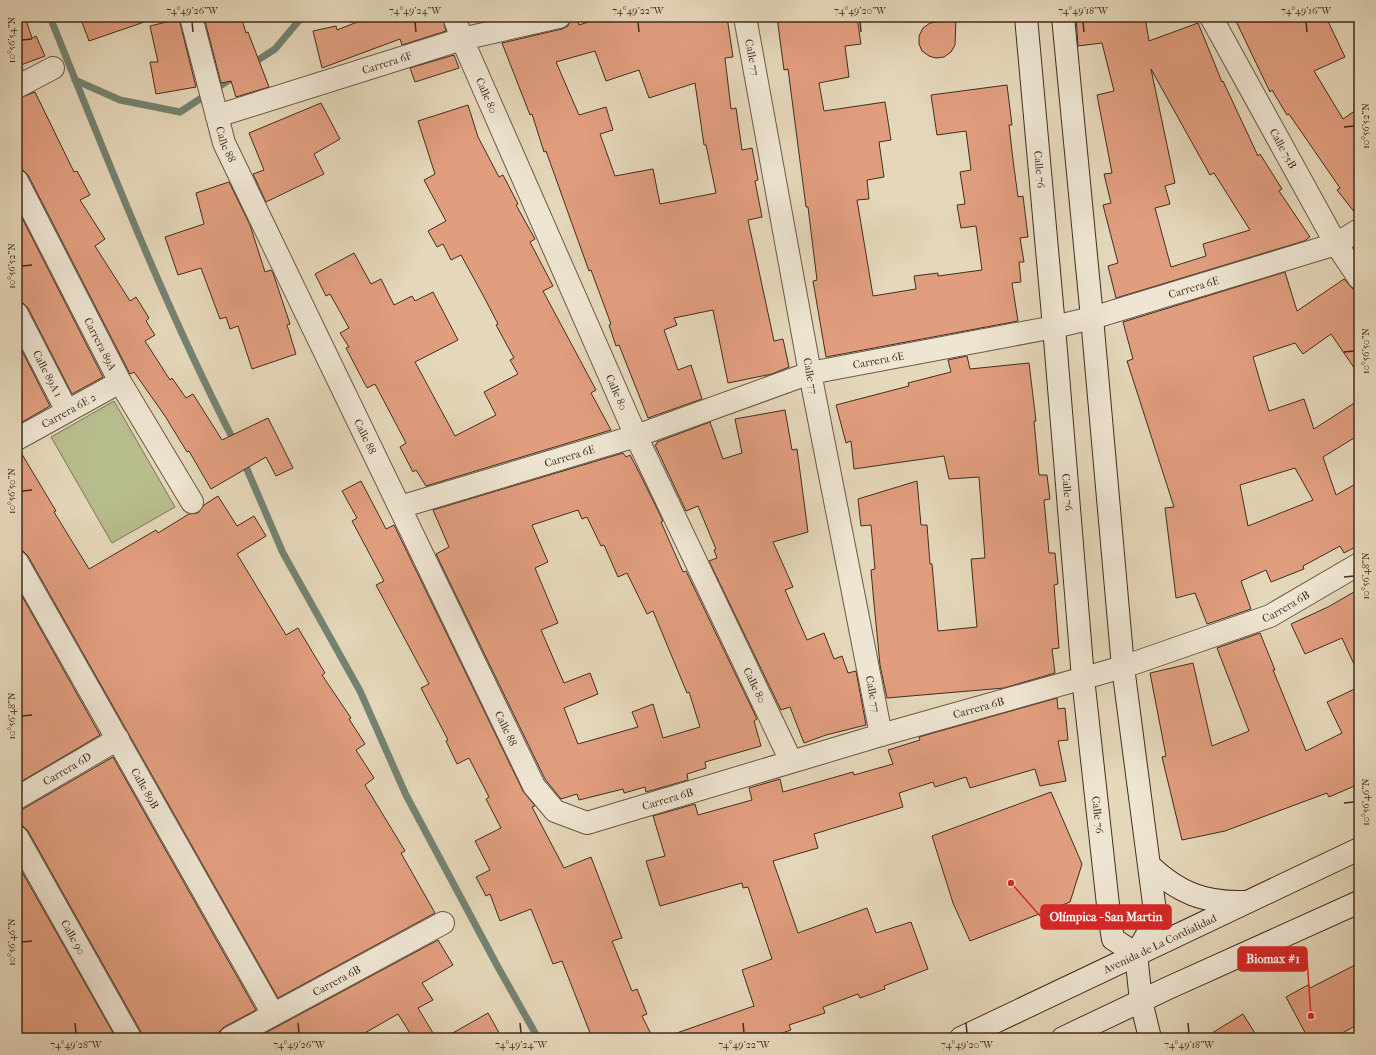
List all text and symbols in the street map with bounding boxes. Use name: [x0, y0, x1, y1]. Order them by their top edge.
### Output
text: 74°49'26"W: [166, 5, 219, 17]
text: 74°49'24"W: [389, 5, 442, 17]
text: 74°49'22"W: [612, 5, 665, 17]
text: 74°49'20"W: [834, 5, 887, 17]
text: 74°49'18"W: [1058, 5, 1109, 17]
text: 74°49'16"W: [1281, 5, 1332, 17]
text: 10°56'54"N: [6, 16, 18, 63]
street label: Calle 77: [743, 38, 762, 77]
street label: Carrera 6F: [360, 49, 413, 77]
street label: Calle 80: [473, 75, 500, 115]
text: 10°56'52"N: [1360, 103, 1372, 149]
street label: Calle 88: [213, 125, 239, 164]
street label: Calle 75B: [1267, 126, 1300, 171]
street label: Calle 76: [1032, 150, 1048, 189]
text: 10°56'52"N: [6, 243, 18, 289]
street label: Carrera 6E: [1167, 273, 1221, 301]
street label: Carrera 89A: [81, 315, 120, 373]
text: 10°56'50"N: [1360, 328, 1372, 374]
street label: Calle 89A 1: [30, 348, 65, 399]
street label: Carrera 6E: [851, 349, 905, 371]
street label: Calle 77: [801, 357, 821, 395]
street label: Calle 80: [603, 372, 630, 412]
street label: Carrera 6E 2: [39, 390, 98, 431]
street label: Calle 88: [351, 417, 379, 456]
street label: Carrera 6E: [543, 442, 597, 470]
text: 10°56'50"N: [6, 468, 18, 514]
street label: Calle 76: [1060, 473, 1076, 511]
text: 10°56'48"N: [1360, 552, 1372, 599]
street label: Carrera 6B: [1260, 588, 1312, 625]
street label: Calle 80: [741, 665, 769, 705]
street label: Calle 77: [863, 675, 883, 713]
text: 10°56'48"N: [6, 692, 18, 739]
street label: Carrera 6B: [951, 694, 1005, 721]
street label: Calle 88: [492, 709, 520, 748]
street label: Carrera 6D: [41, 750, 94, 788]
street label: Calle 89B: [128, 766, 162, 811]
text: 10°56'46"N: [1360, 778, 1372, 826]
street label: Carrera 6B: [641, 785, 695, 813]
street label: Calle 76: [1090, 795, 1107, 834]
callout: Olímpica - San Martin: [1041, 905, 1171, 929]
text: Olímpica - San Martin: [1049, 910, 1164, 925]
street label: Avenida de La Cordialidad: [1100, 911, 1219, 976]
street label: Calle 90: [58, 917, 88, 957]
text: 10°56'46"N: [6, 918, 18, 966]
callout: Biomax #1: [1238, 947, 1307, 971]
text: Biomax #1: [1246, 952, 1300, 966]
street label: Carrera 6B: [310, 962, 363, 999]
text: 74°49'28"W: [50, 1039, 103, 1051]
text: 74°49'26"W: [273, 1039, 326, 1051]
text: 74°49'24"W: [495, 1039, 548, 1051]
text: 74°49'22"W: [718, 1039, 771, 1051]
text: 74°49'20"W: [941, 1039, 994, 1051]
text: 74°49'18"W: [1164, 1039, 1215, 1051]

